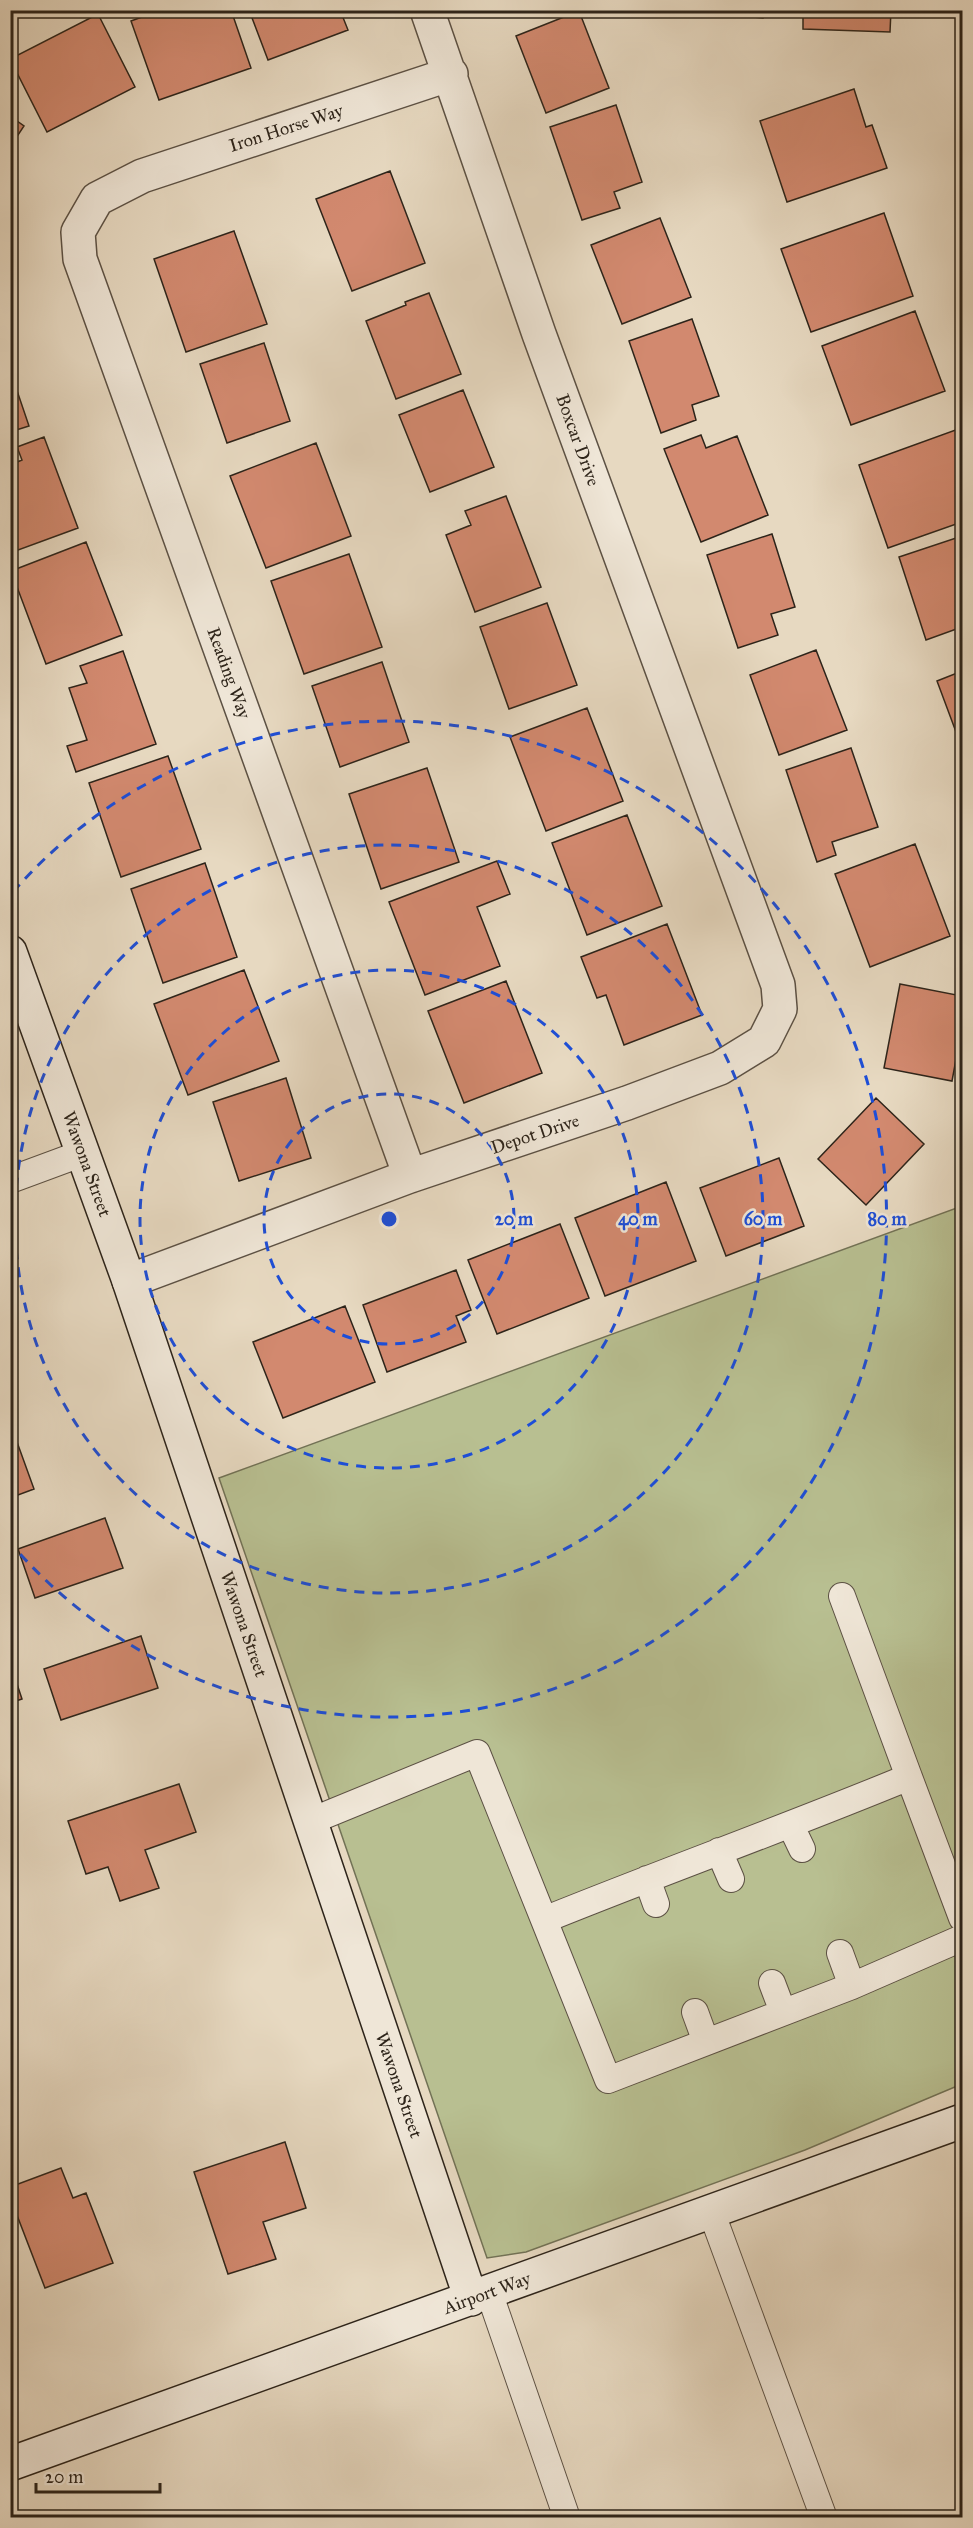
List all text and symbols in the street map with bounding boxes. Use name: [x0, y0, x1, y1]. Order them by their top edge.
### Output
street label: Iron Horse Way: [226, 99, 346, 157]
street label: Boxcar Drive: [551, 391, 605, 489]
street label: Reading Way: [201, 624, 256, 723]
street label: Wawona Street: [58, 1108, 116, 1220]
street label: Depot Drive: [488, 1109, 582, 1159]
text: 20 m: [495, 1208, 534, 1230]
text: 40 m: [618, 1208, 659, 1231]
text: 60 m: [744, 1208, 783, 1230]
text: 80 m: [867, 1208, 907, 1230]
centre of rings: [379, 1209, 399, 1229]
street label: Wawona Street: [216, 1568, 273, 1680]
street label: Wawona Street: [371, 2029, 428, 2141]
street label: Airport Way: [440, 2267, 534, 2319]
scale bar: [36, 2456, 160, 2494]
text: 20 m: [45, 2466, 83, 2488]

